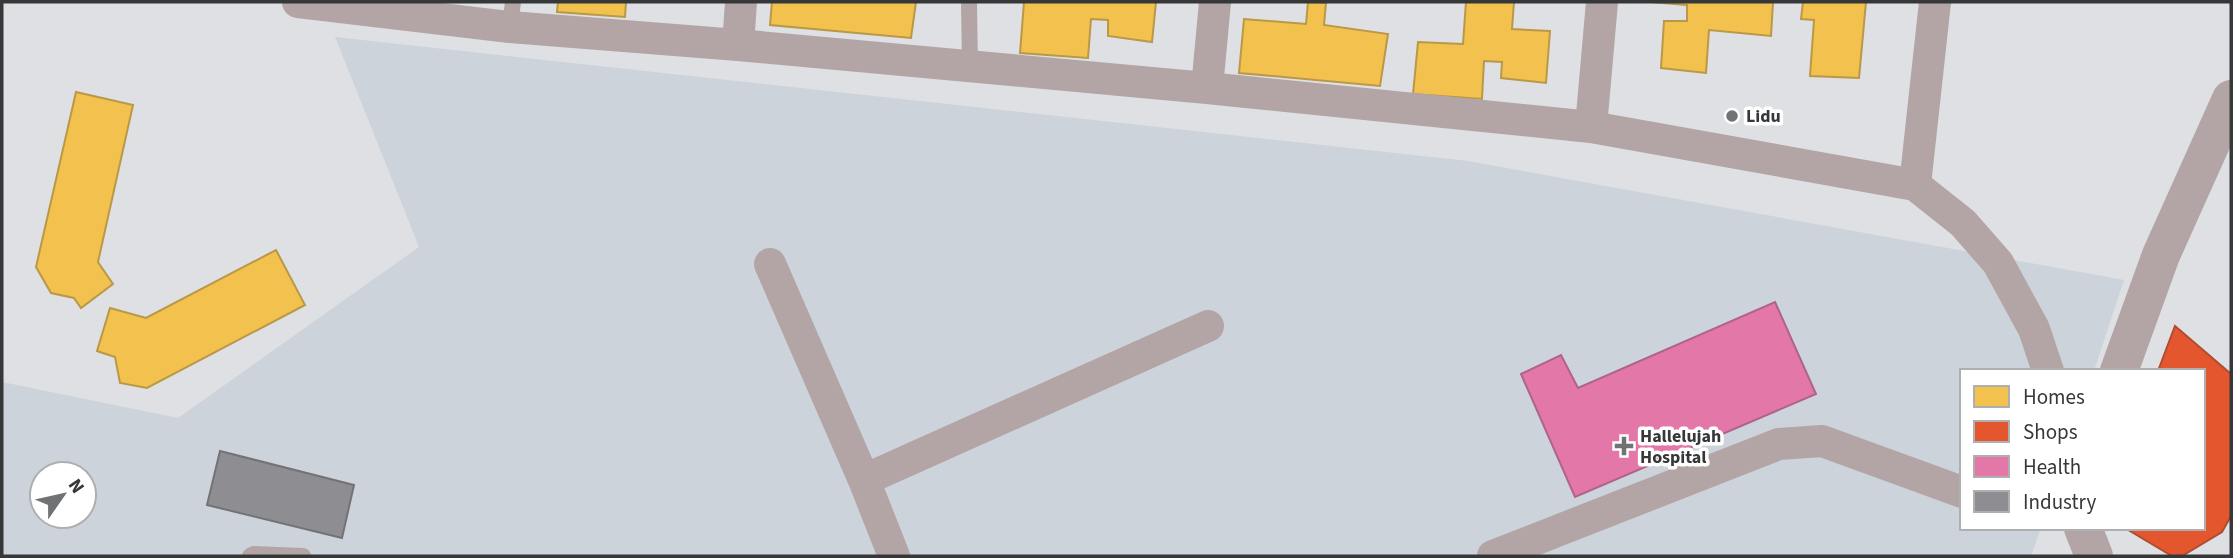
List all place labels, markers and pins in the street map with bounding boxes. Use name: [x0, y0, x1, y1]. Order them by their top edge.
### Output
place label: Lidu: [1746, 104, 1781, 129]
marker: Lidu: [1724, 108, 1740, 124]
place label: Hallelujah Hospital: [1640, 424, 1721, 470]
marker: Hallelujah Hospital: [1614, 436, 1634, 456]

